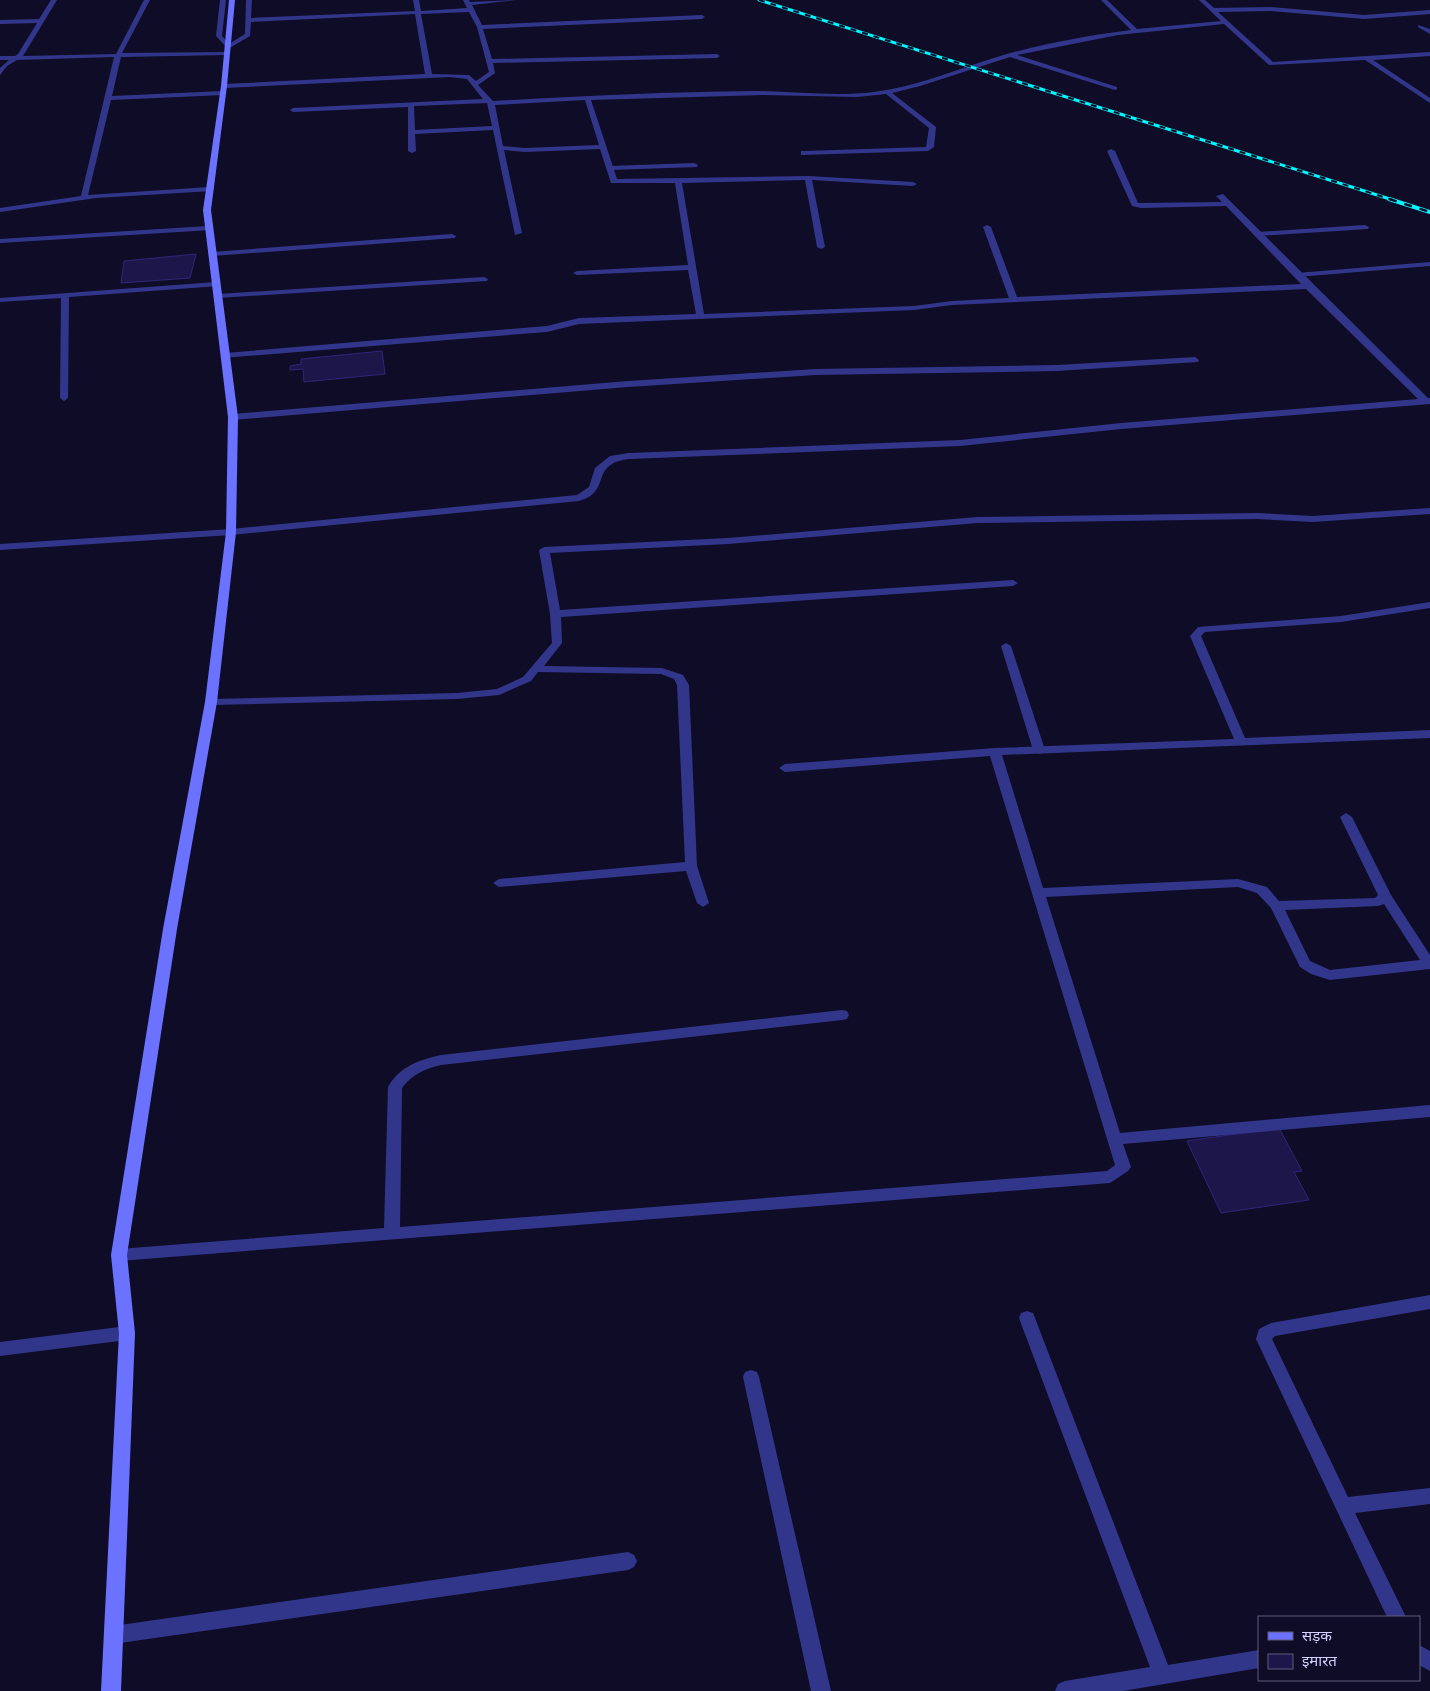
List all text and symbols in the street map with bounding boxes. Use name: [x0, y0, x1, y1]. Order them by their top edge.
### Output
legend: [1258, 1616, 1420, 1681]
text: सड़क: [1302, 1628, 1332, 1647]
text: इमारत: [1302, 1653, 1337, 1672]

